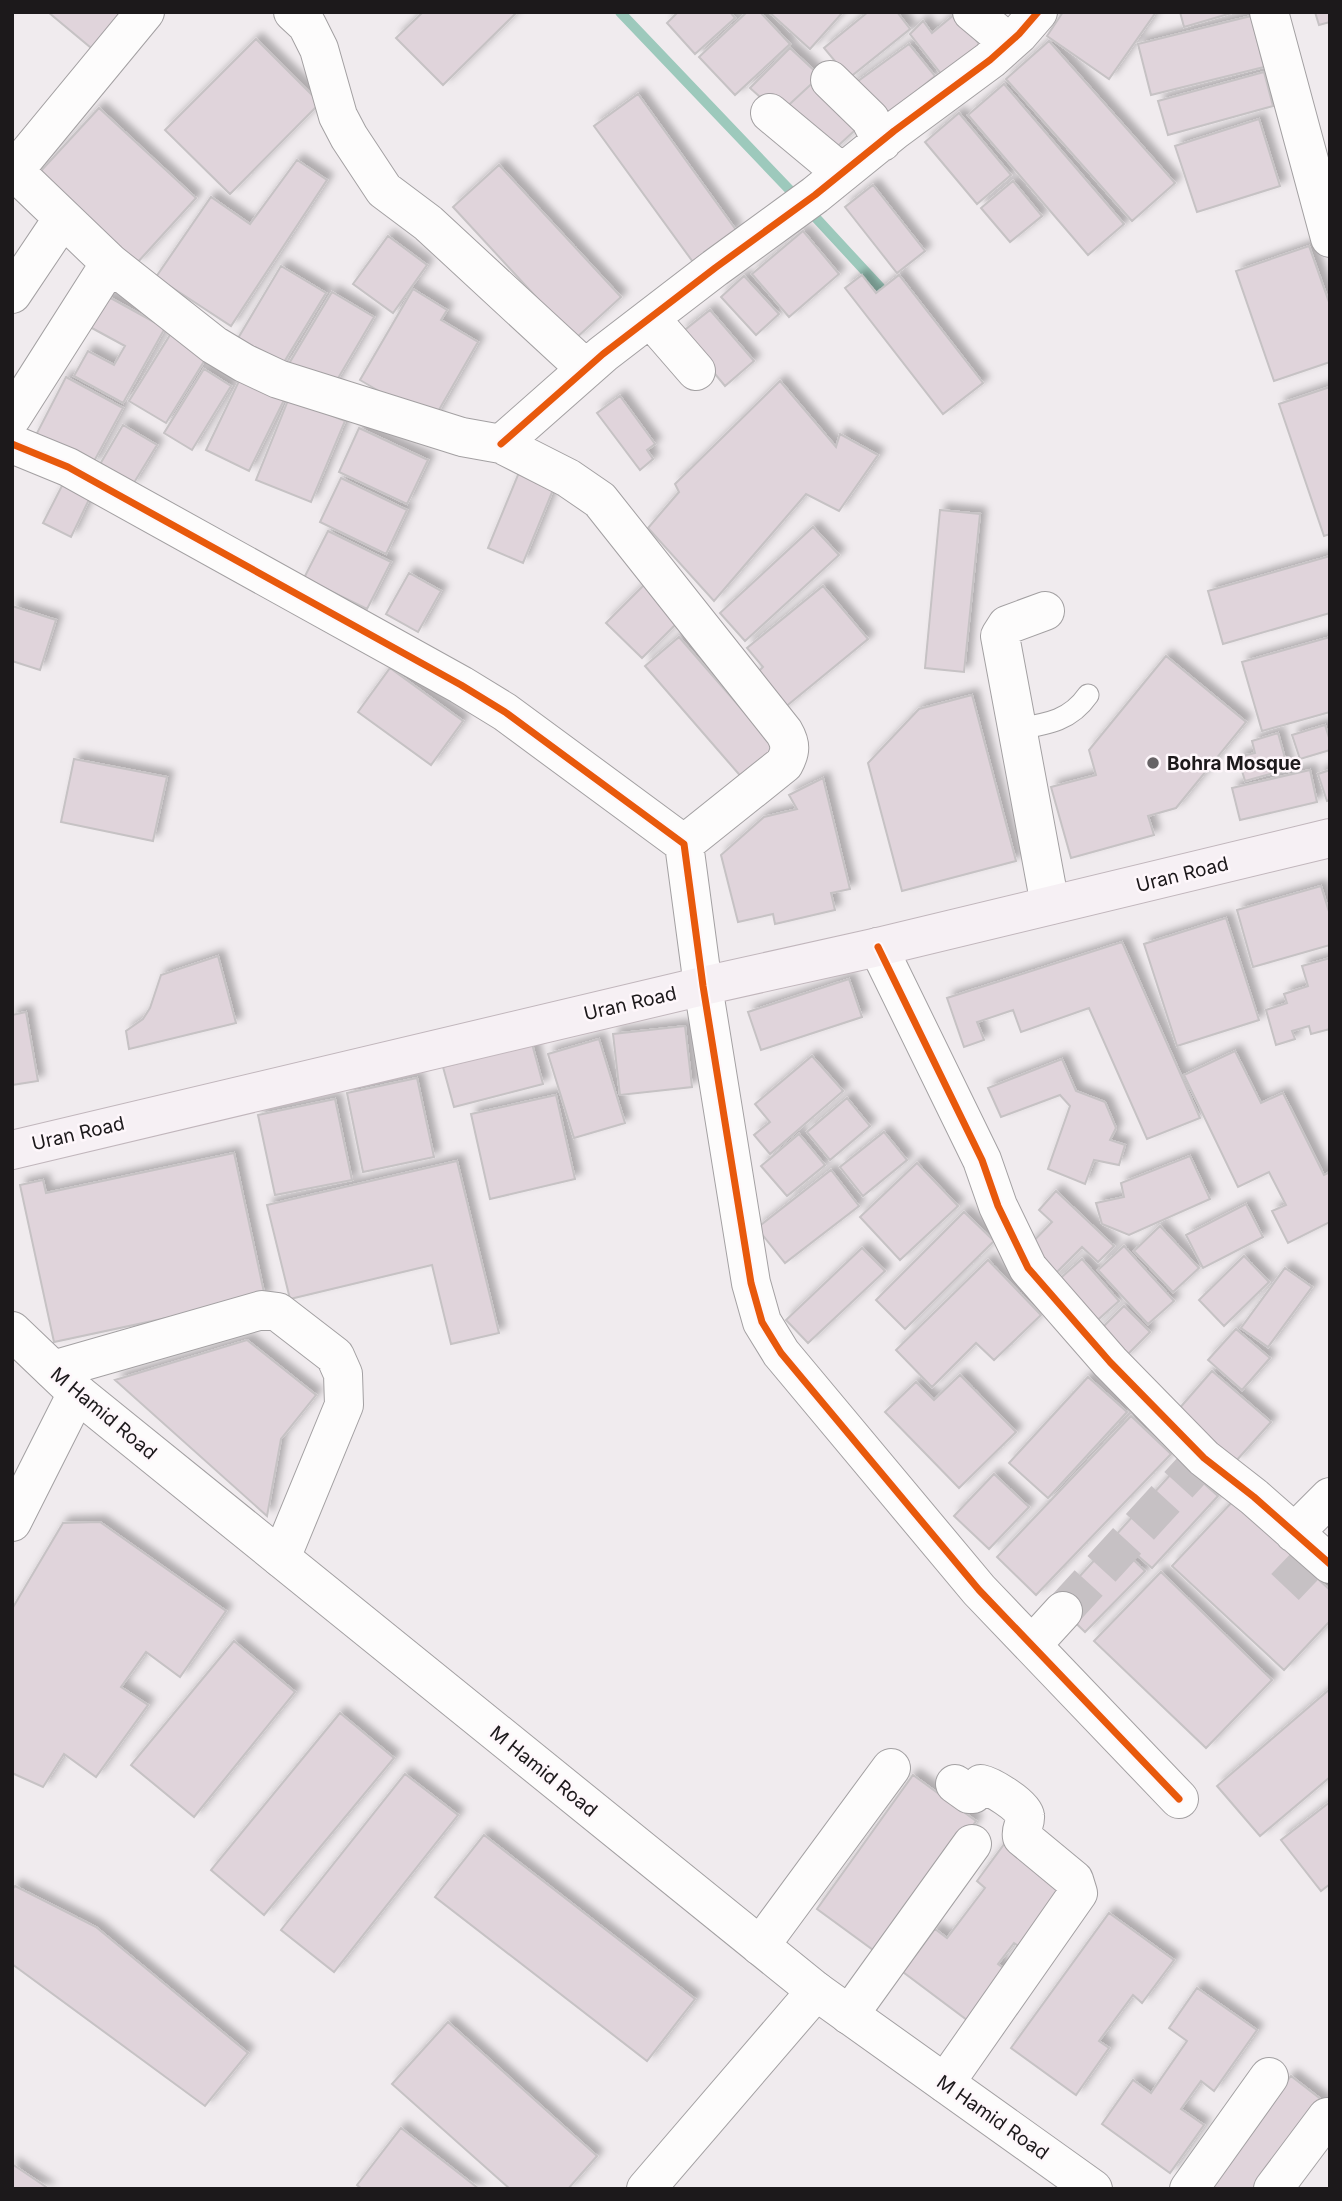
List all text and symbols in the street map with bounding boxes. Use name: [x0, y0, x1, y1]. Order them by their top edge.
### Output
place label: Bohra Mosque: [1167, 752, 1301, 775]
marker: Bohra Mosque: [1145, 755, 1161, 771]
street label: Uran Road: [1134, 852, 1231, 897]
street label: Uran Road: [582, 982, 679, 1025]
street label: Uran Road: [30, 1112, 127, 1155]
street label: M Hamid Road: [46, 1362, 161, 1464]
street label: M Hamid Road: [485, 1721, 602, 1822]
street label: M Hamid Road: [932, 2070, 1053, 2165]

